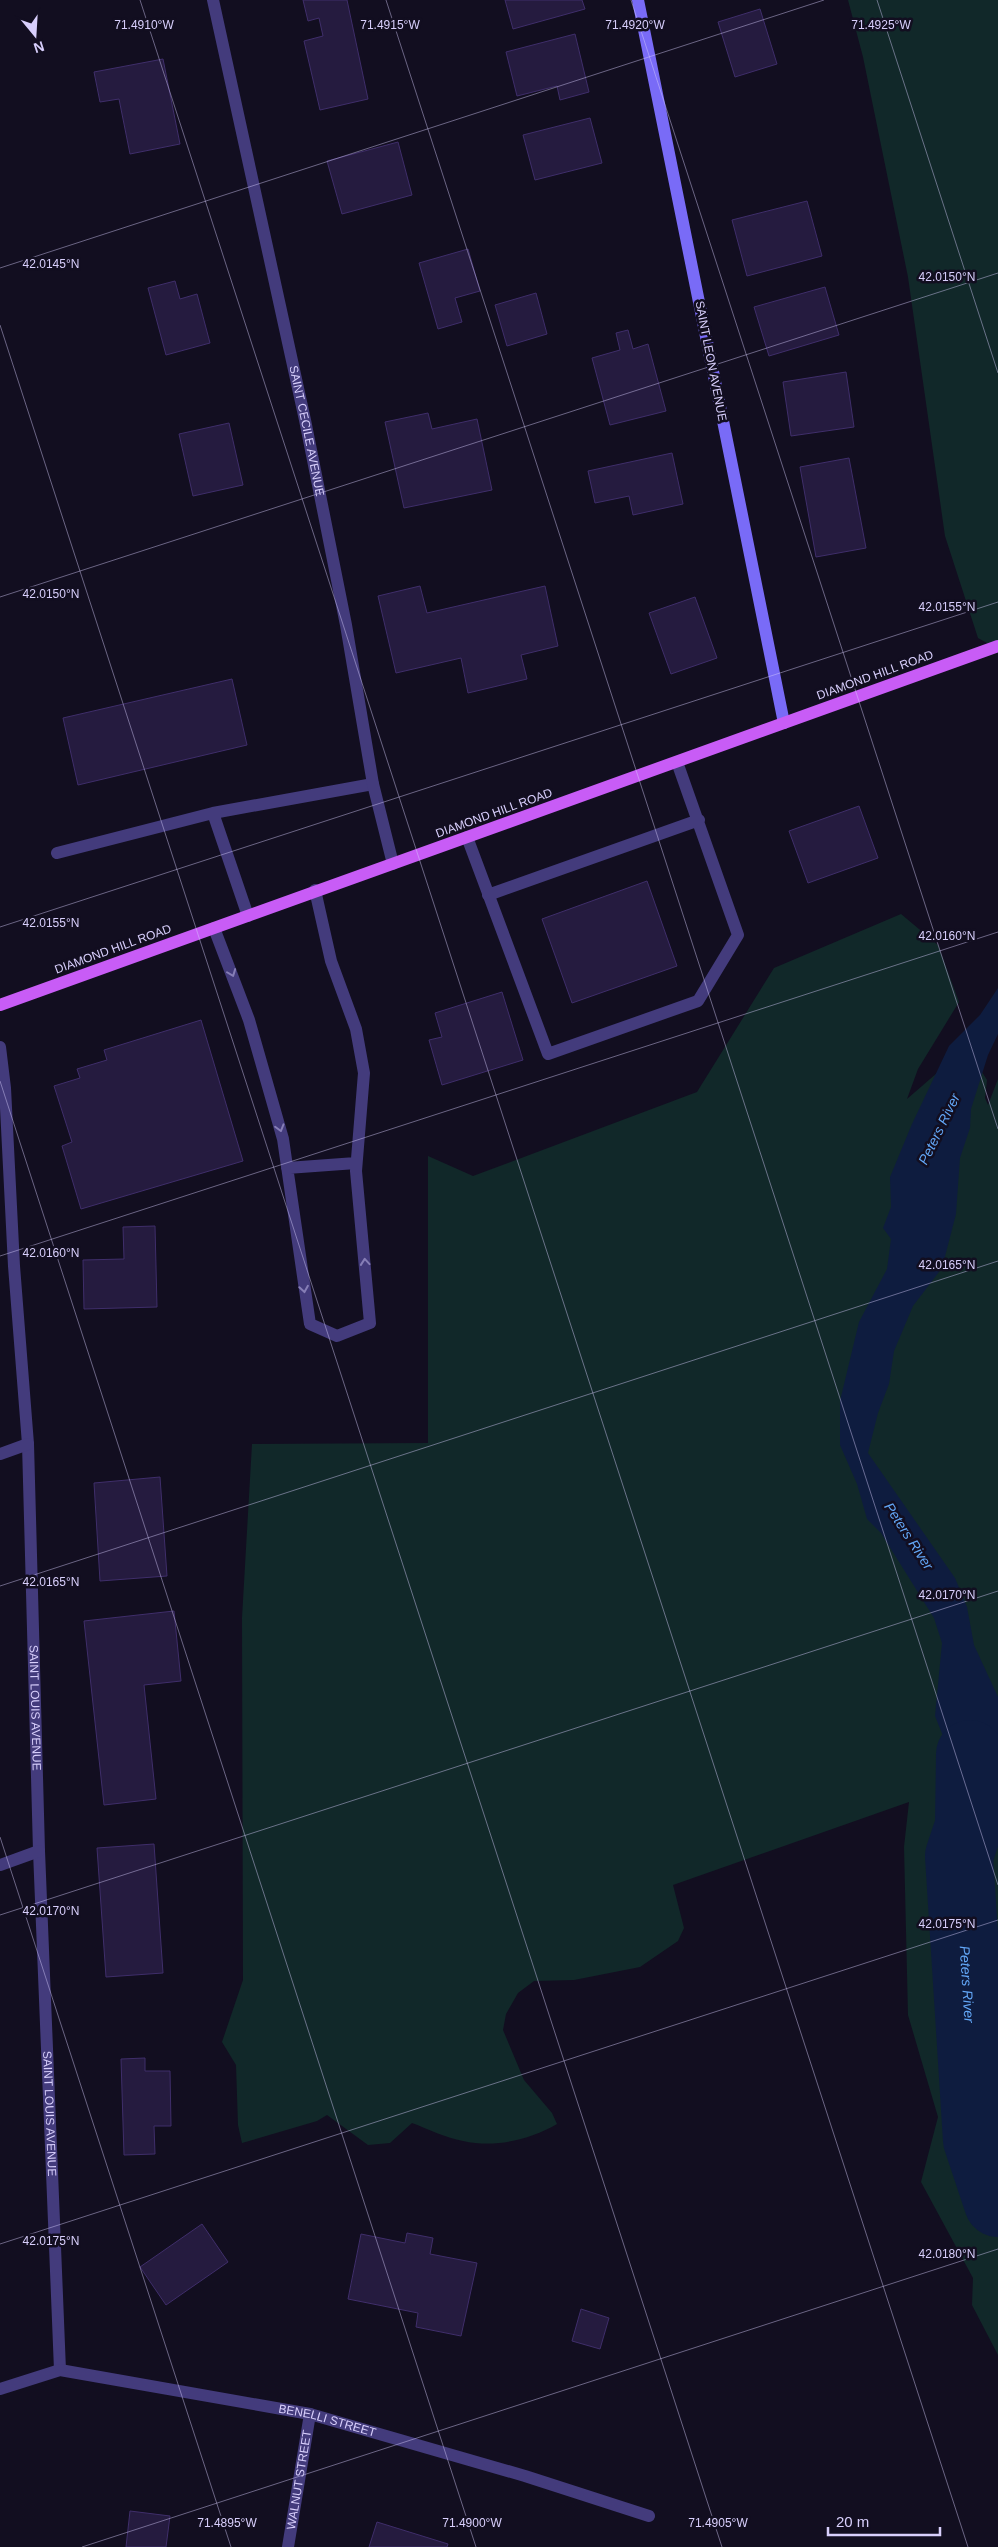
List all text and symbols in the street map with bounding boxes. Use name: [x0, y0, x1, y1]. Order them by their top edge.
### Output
north arrow: [10, 10, 60, 60]
text: 71.4910°W: [114, 18, 174, 32]
text: 71.4915°W: [360, 18, 420, 32]
text: 71.4920°W: [605, 18, 665, 32]
text: 71.4925°W: [851, 18, 911, 32]
text: N: [32, 38, 46, 57]
text: 42.0145°N: [23, 257, 79, 271]
text: 42.0150°N: [919, 270, 975, 284]
street label: SAINT LEON AVENUE: [692, 300, 730, 422]
street label: SAINT CECILE AVENUE: [286, 364, 327, 497]
text: 42.0150°N: [23, 587, 79, 601]
text: 42.0155°N: [919, 600, 975, 614]
street label: DIAMOND HILL ROAD: [815, 647, 935, 703]
street label: DIAMOND HILL ROAD: [434, 785, 554, 841]
text: 42.0155°N: [23, 916, 79, 930]
street label: DIAMOND HILL ROAD: [53, 921, 173, 977]
text: 42.0160°N: [919, 929, 975, 943]
one-way arrow: [226, 968, 236, 977]
water label: Peters River: [915, 1090, 964, 1167]
one-way arrow: [274, 1124, 284, 1132]
text: 42.0160°N: [23, 1246, 79, 1260]
one-way arrow: [360, 1257, 371, 1265]
text: 42.0165°N: [919, 1258, 975, 1272]
one-way arrow: [299, 1284, 309, 1293]
water label: Peters River: [881, 1499, 937, 1574]
text: 42.0165°N: [23, 1575, 79, 1589]
text: 42.0170°N: [919, 1588, 975, 1602]
street label: SAINT LOUIS AVENUE: [26, 1645, 44, 1771]
text: 42.0170°N: [23, 1904, 79, 1918]
text: 42.0175°N: [919, 1917, 975, 1931]
water label: Peters River: [957, 1945, 978, 2024]
street label: SAINT LOUIS AVENUE: [40, 2050, 59, 2177]
text: 42.0175°N: [23, 2234, 79, 2248]
text: 42.0180°N: [919, 2247, 975, 2261]
street label: BENELLI STREET: [277, 2402, 378, 2440]
street label: WALNUT STREET: [284, 2428, 314, 2531]
scale bar: [828, 2504, 940, 2536]
text: 20 m: [836, 2513, 869, 2530]
text: 71.4895°W: [197, 2516, 257, 2530]
text: 71.4900°W: [442, 2516, 502, 2530]
text: 71.4905°W: [688, 2516, 748, 2530]

